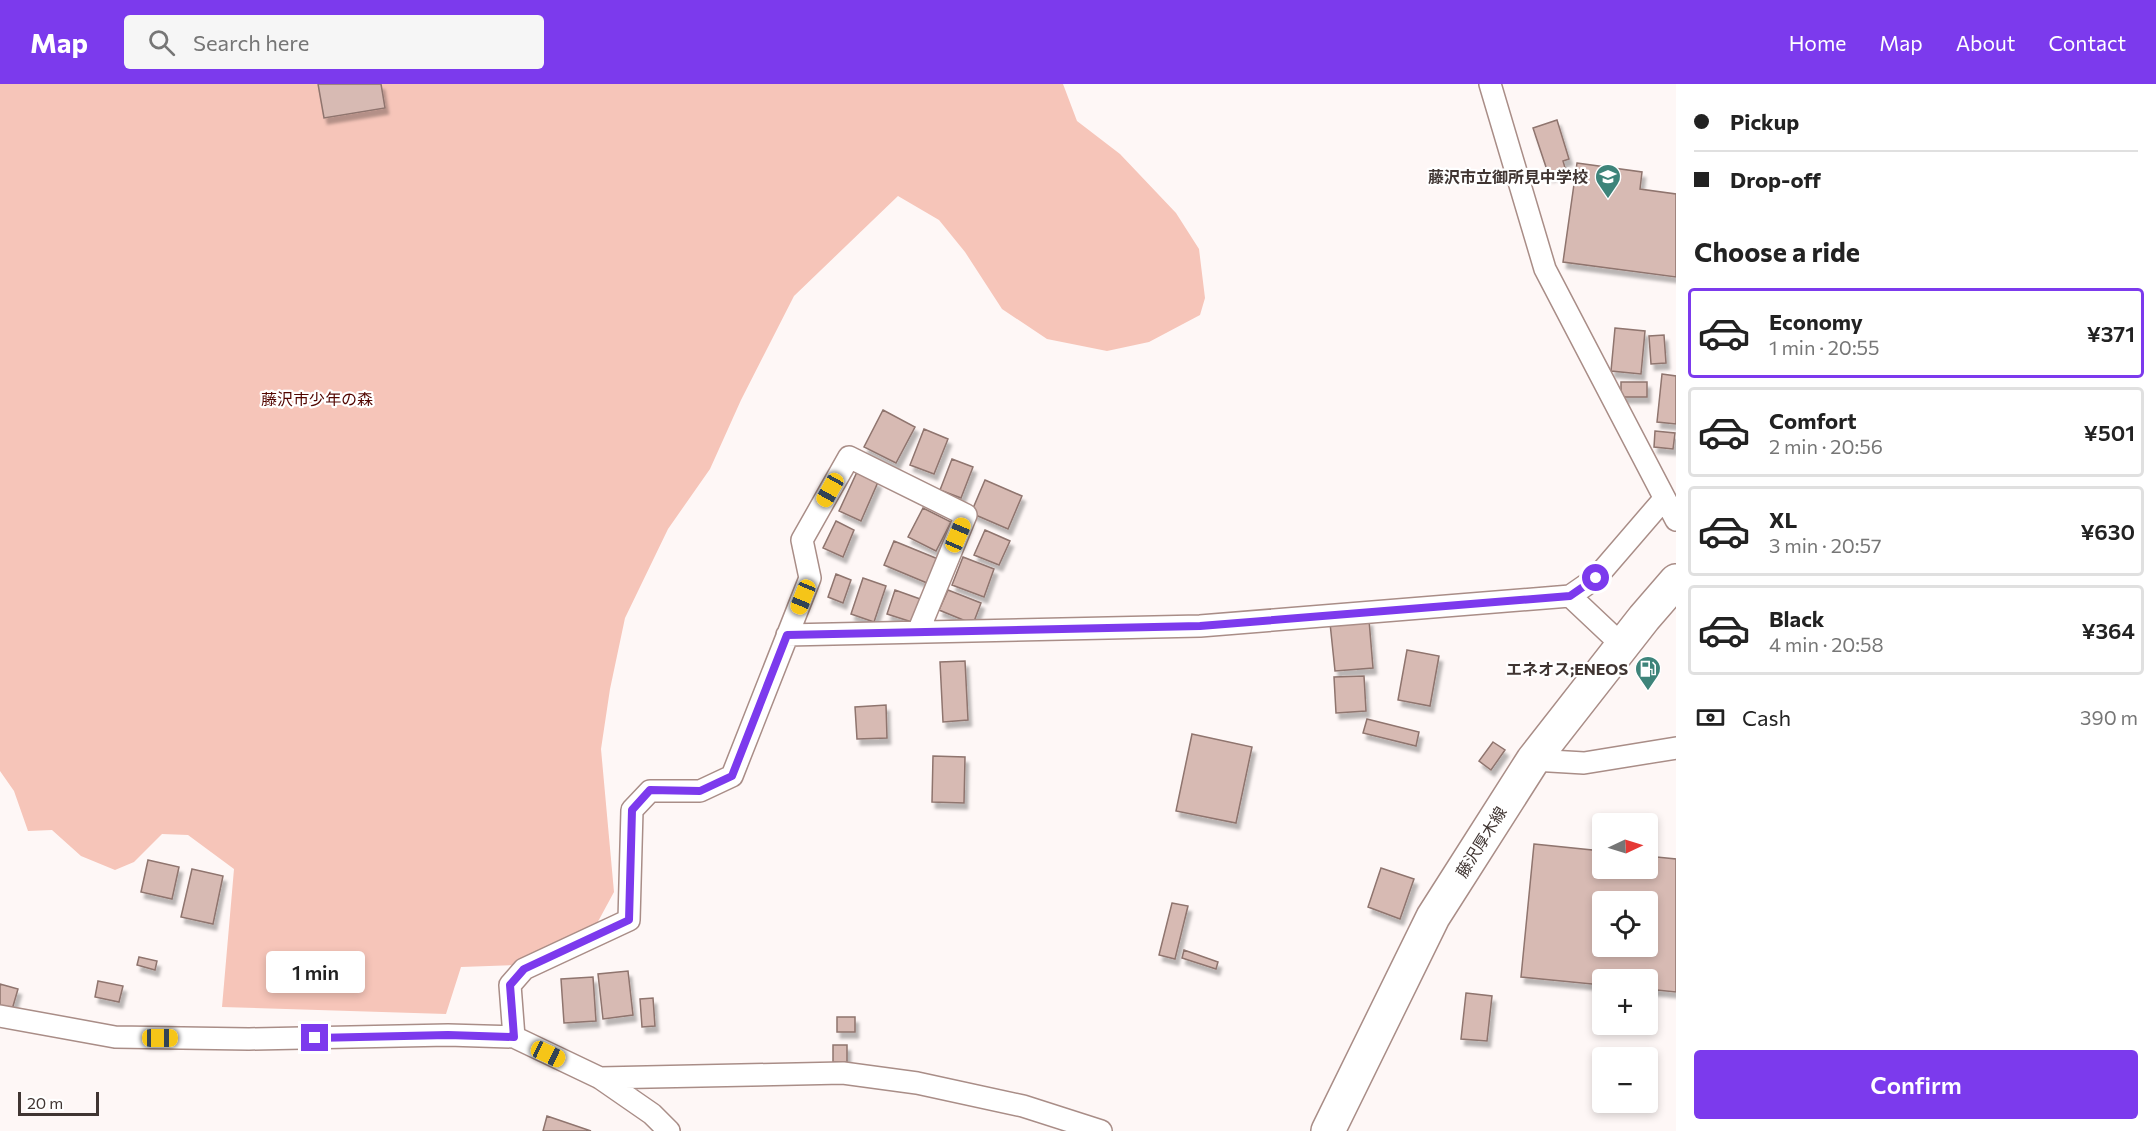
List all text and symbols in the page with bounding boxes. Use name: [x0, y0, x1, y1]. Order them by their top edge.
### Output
search box: [124, 15, 544, 69]
text: Map: [30, 25, 88, 59]
icon: search: [145, 26, 178, 59]
text: Search here: [193, 29, 309, 56]
text: Home: [1789, 30, 1846, 55]
text: Map: [1879, 30, 1923, 55]
text: About: [1956, 30, 2015, 55]
text: Contact: [2048, 30, 2126, 55]
text: Pickup: [1730, 108, 1799, 135]
school or university icon: 藤沢市立御所見中学校: [1593, 162, 1623, 200]
text: Drop-off: [1730, 166, 1821, 193]
place label: 藤沢市立御所見中学校: [1428, 167, 1588, 186]
text: Choose a ride: [1694, 235, 1860, 268]
icon: car: [1697, 306, 1751, 360]
text: Economy: [1769, 308, 1863, 335]
text: ¥371: [2087, 320, 2135, 347]
text: 1 min · 20:55: [1769, 335, 1880, 359]
park label: 藤沢市少年の森: [261, 389, 373, 408]
icon: car: [1697, 405, 1751, 459]
text: Comfort: [1769, 407, 1857, 434]
text: ¥501: [2084, 419, 2135, 446]
text: 2 min · 20:56: [1769, 434, 1883, 458]
car: [813, 470, 847, 510]
icon: car: [1697, 504, 1751, 558]
text: XL: [1769, 506, 1797, 533]
car: [943, 515, 973, 555]
text: ¥630: [2080, 518, 2135, 545]
text: 3 min · 20:57: [1769, 533, 1882, 557]
route start: [1582, 564, 1609, 591]
car: [788, 577, 818, 617]
icon: car: [1697, 603, 1751, 657]
text: Black: [1769, 605, 1824, 632]
text: ¥364: [2081, 617, 2135, 644]
text: 4 min · 20:58: [1769, 632, 1884, 656]
fuel station icon: エネオス;ENEOS: [1633, 654, 1663, 692]
place label: エネオス;ENEOS: [1506, 659, 1628, 678]
icon: cash: [1694, 701, 1727, 734]
text: Cash: [1742, 704, 1791, 731]
text: 390 m: [2080, 705, 2138, 729]
street label: 藤沢厚木線: [1451, 803, 1510, 881]
north arrow: [1592, 813, 1658, 879]
map controls: [1592, 813, 1658, 1113]
button: locate: [1592, 891, 1658, 957]
callout: 1 min: [266, 951, 364, 993]
text: 1 min: [292, 960, 339, 984]
button: +: [1592, 969, 1658, 1035]
route end: [301, 1024, 328, 1051]
car: [142, 1029, 178, 1047]
car: [528, 1038, 568, 1070]
button: −: [1592, 1047, 1658, 1113]
button: Confirm: [1694, 1050, 2138, 1119]
scale bar: [18, 1089, 99, 1116]
text: 20 m: [27, 1093, 63, 1112]

